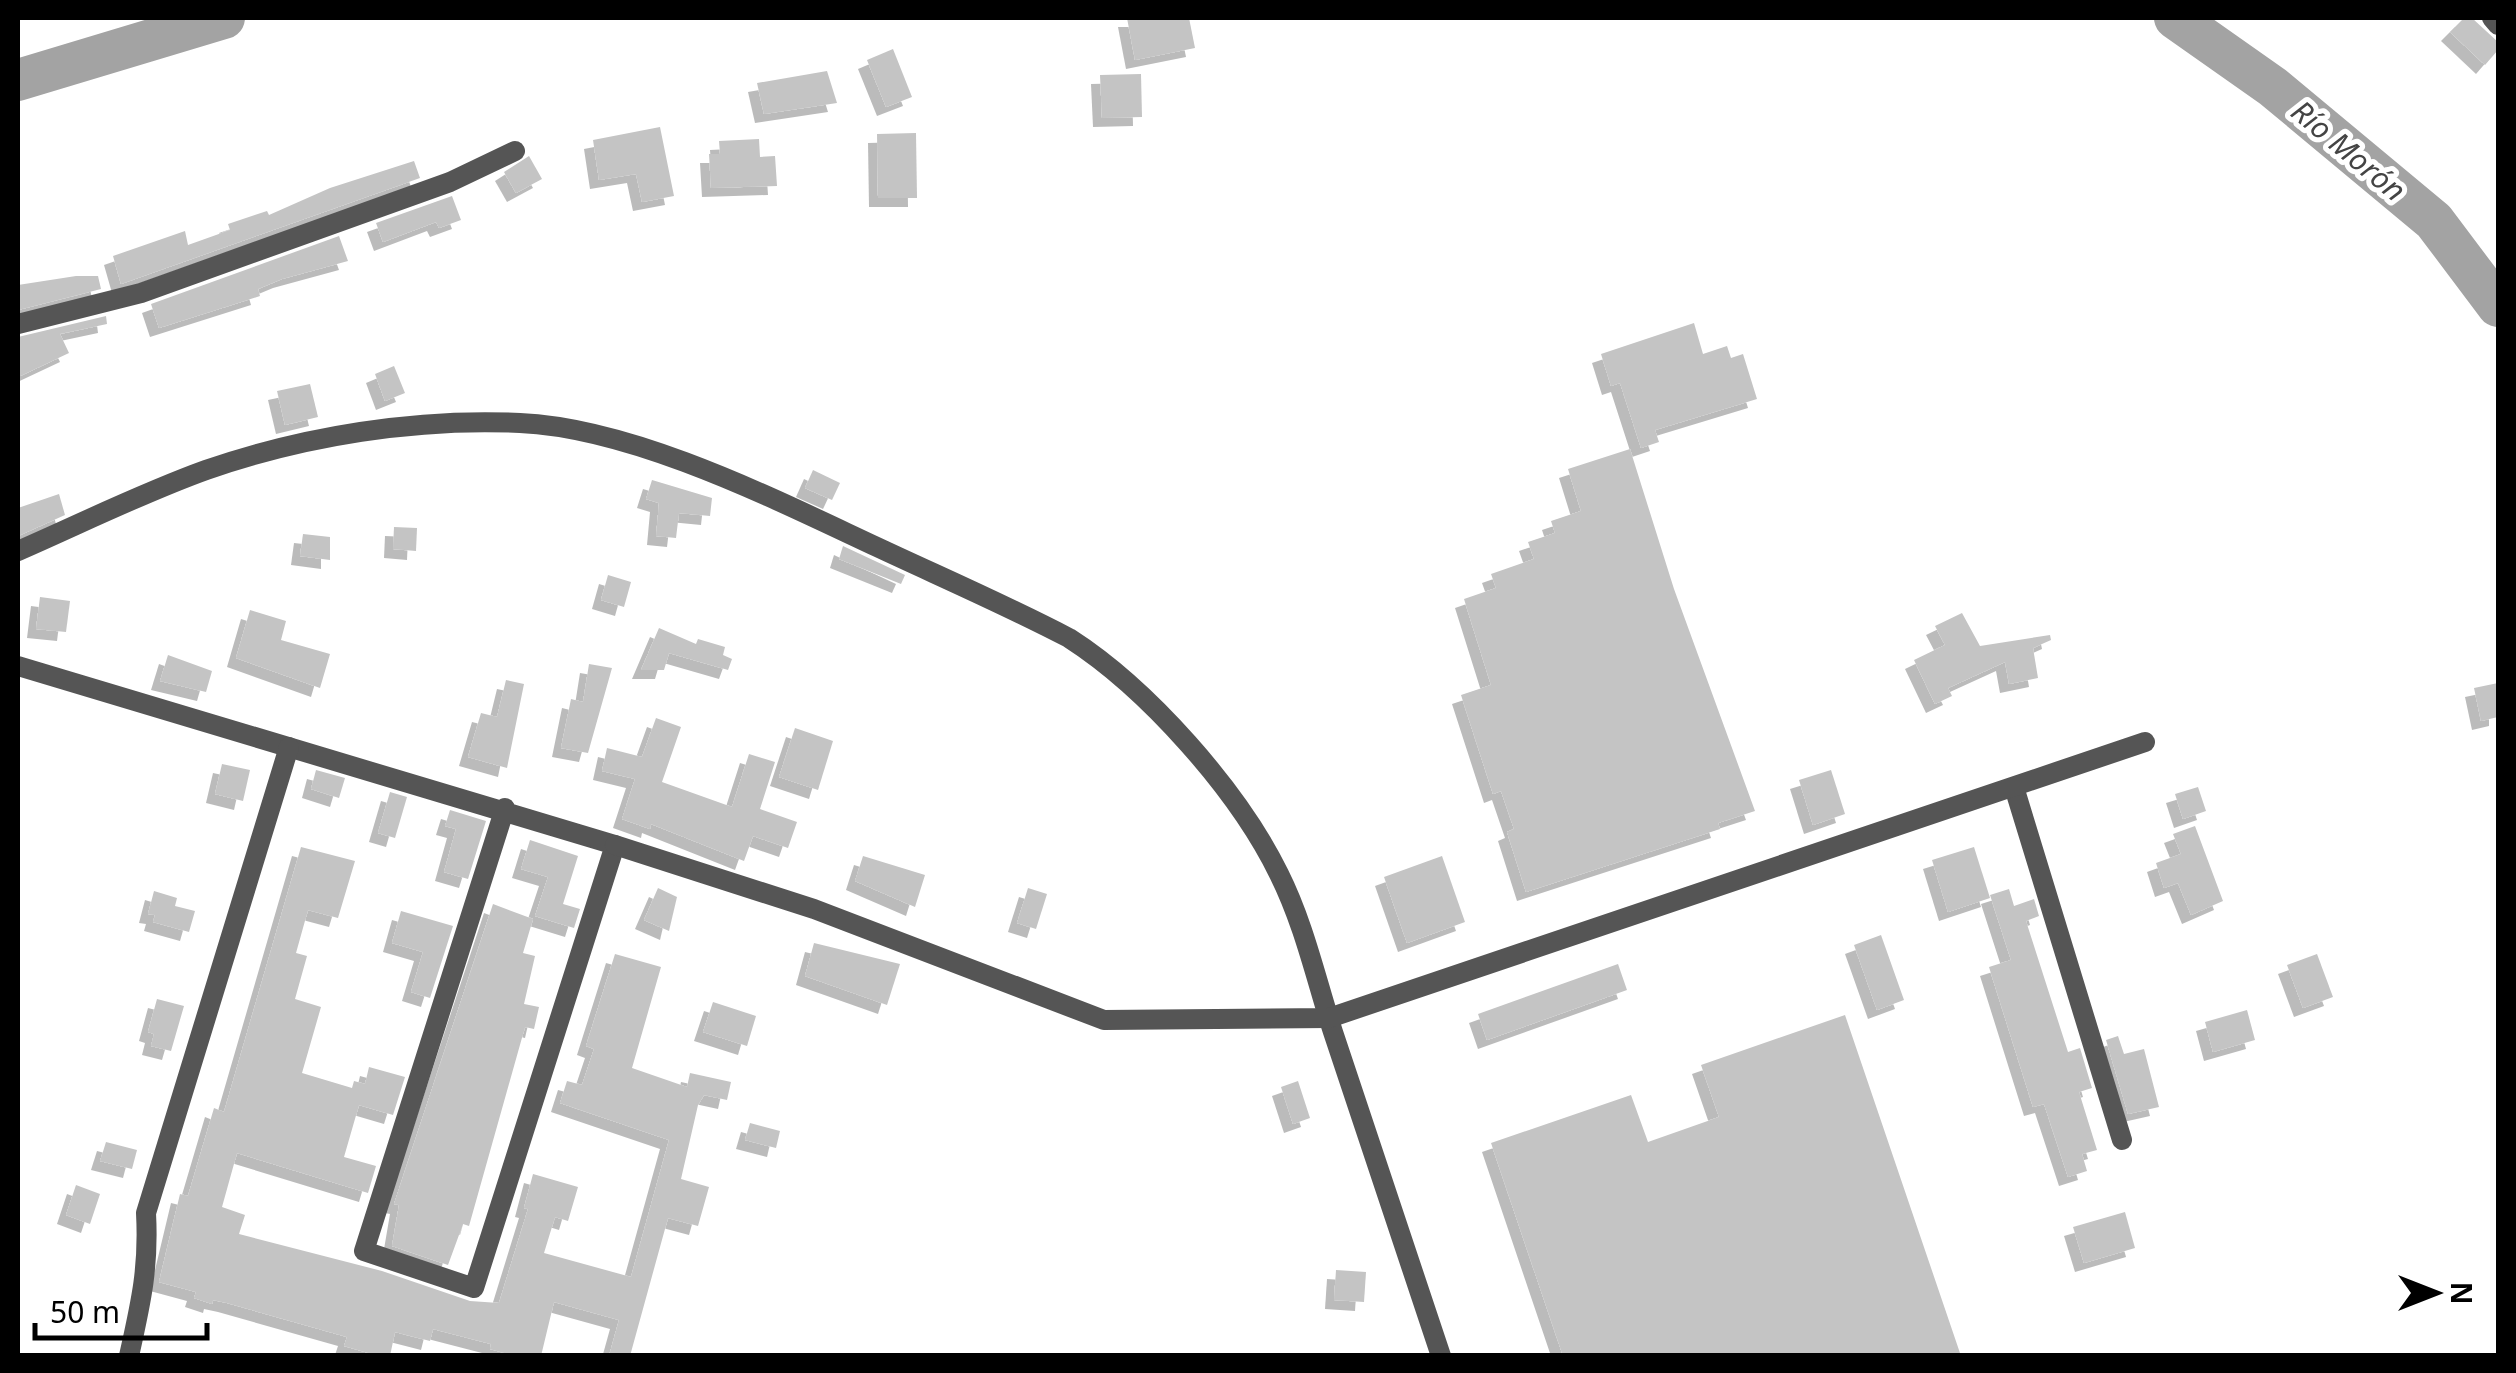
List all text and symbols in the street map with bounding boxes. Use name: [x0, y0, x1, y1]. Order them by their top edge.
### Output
water label: Río Morón: [2283, 90, 2415, 210]
north arrow: [2386, 1243, 2486, 1343]
scale bar: [35, 1278, 208, 1340]
text: N: [2443, 1282, 2481, 1304]
text: 50 m: [50, 1291, 120, 1332]

